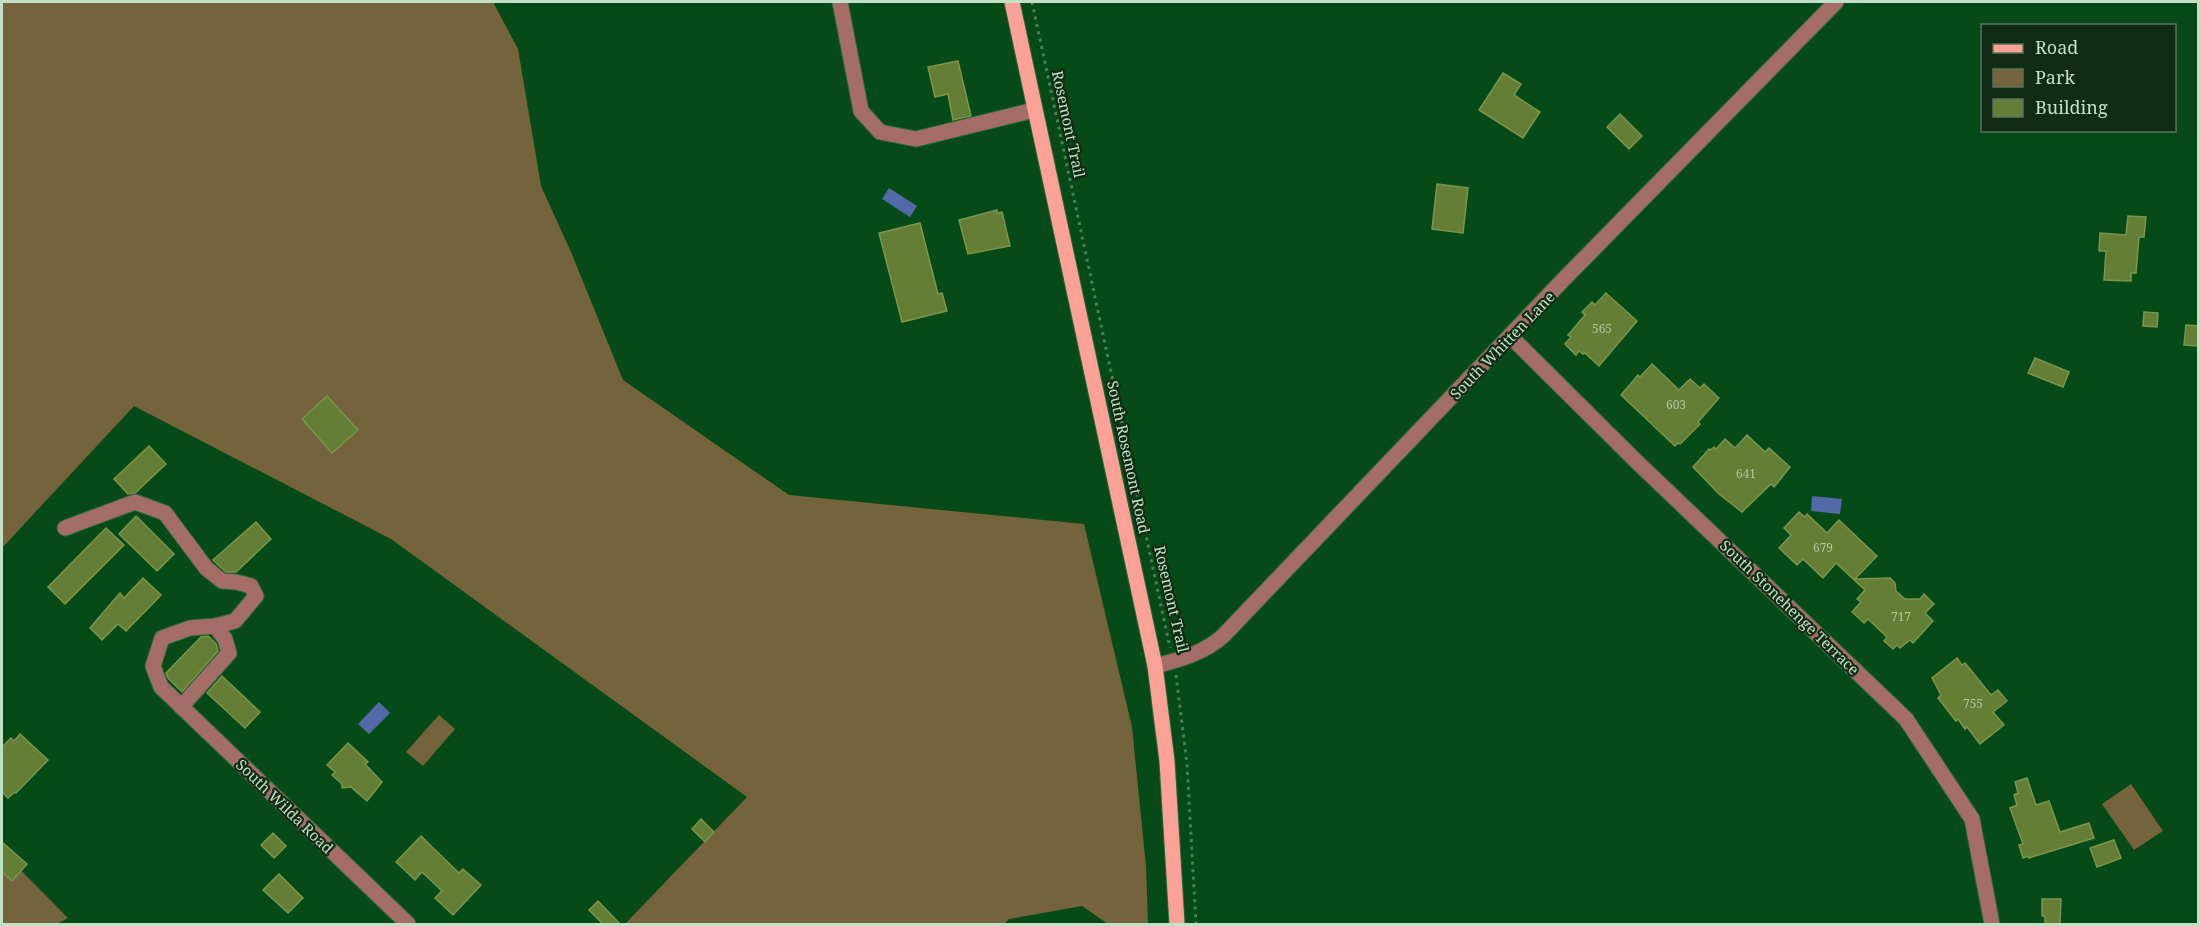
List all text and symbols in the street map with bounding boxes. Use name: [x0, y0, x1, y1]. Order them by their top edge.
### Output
legend: [1981, 24, 2176, 132]
text: Road: [2035, 35, 2078, 59]
text: Park: [2035, 65, 2075, 89]
street label: Rosemont Trail: [1048, 69, 1090, 180]
text: Building: [2035, 95, 2108, 119]
street label: South Whitten Lane: [1445, 287, 1559, 403]
house number: 565: [1592, 320, 1612, 337]
street label: South Rosemont Road: [1103, 379, 1155, 535]
house number: 603: [1666, 396, 1686, 413]
house number: 641: [1736, 465, 1756, 482]
street label: South Stonehenge Terrace: [1716, 535, 1864, 679]
house number: 679: [1813, 539, 1833, 556]
street label: Rosemont Trail: [1150, 544, 1194, 655]
house number: 717: [1891, 608, 1911, 625]
house number: 755: [1963, 695, 1983, 712]
street label: South Wilda Road: [232, 754, 338, 858]

